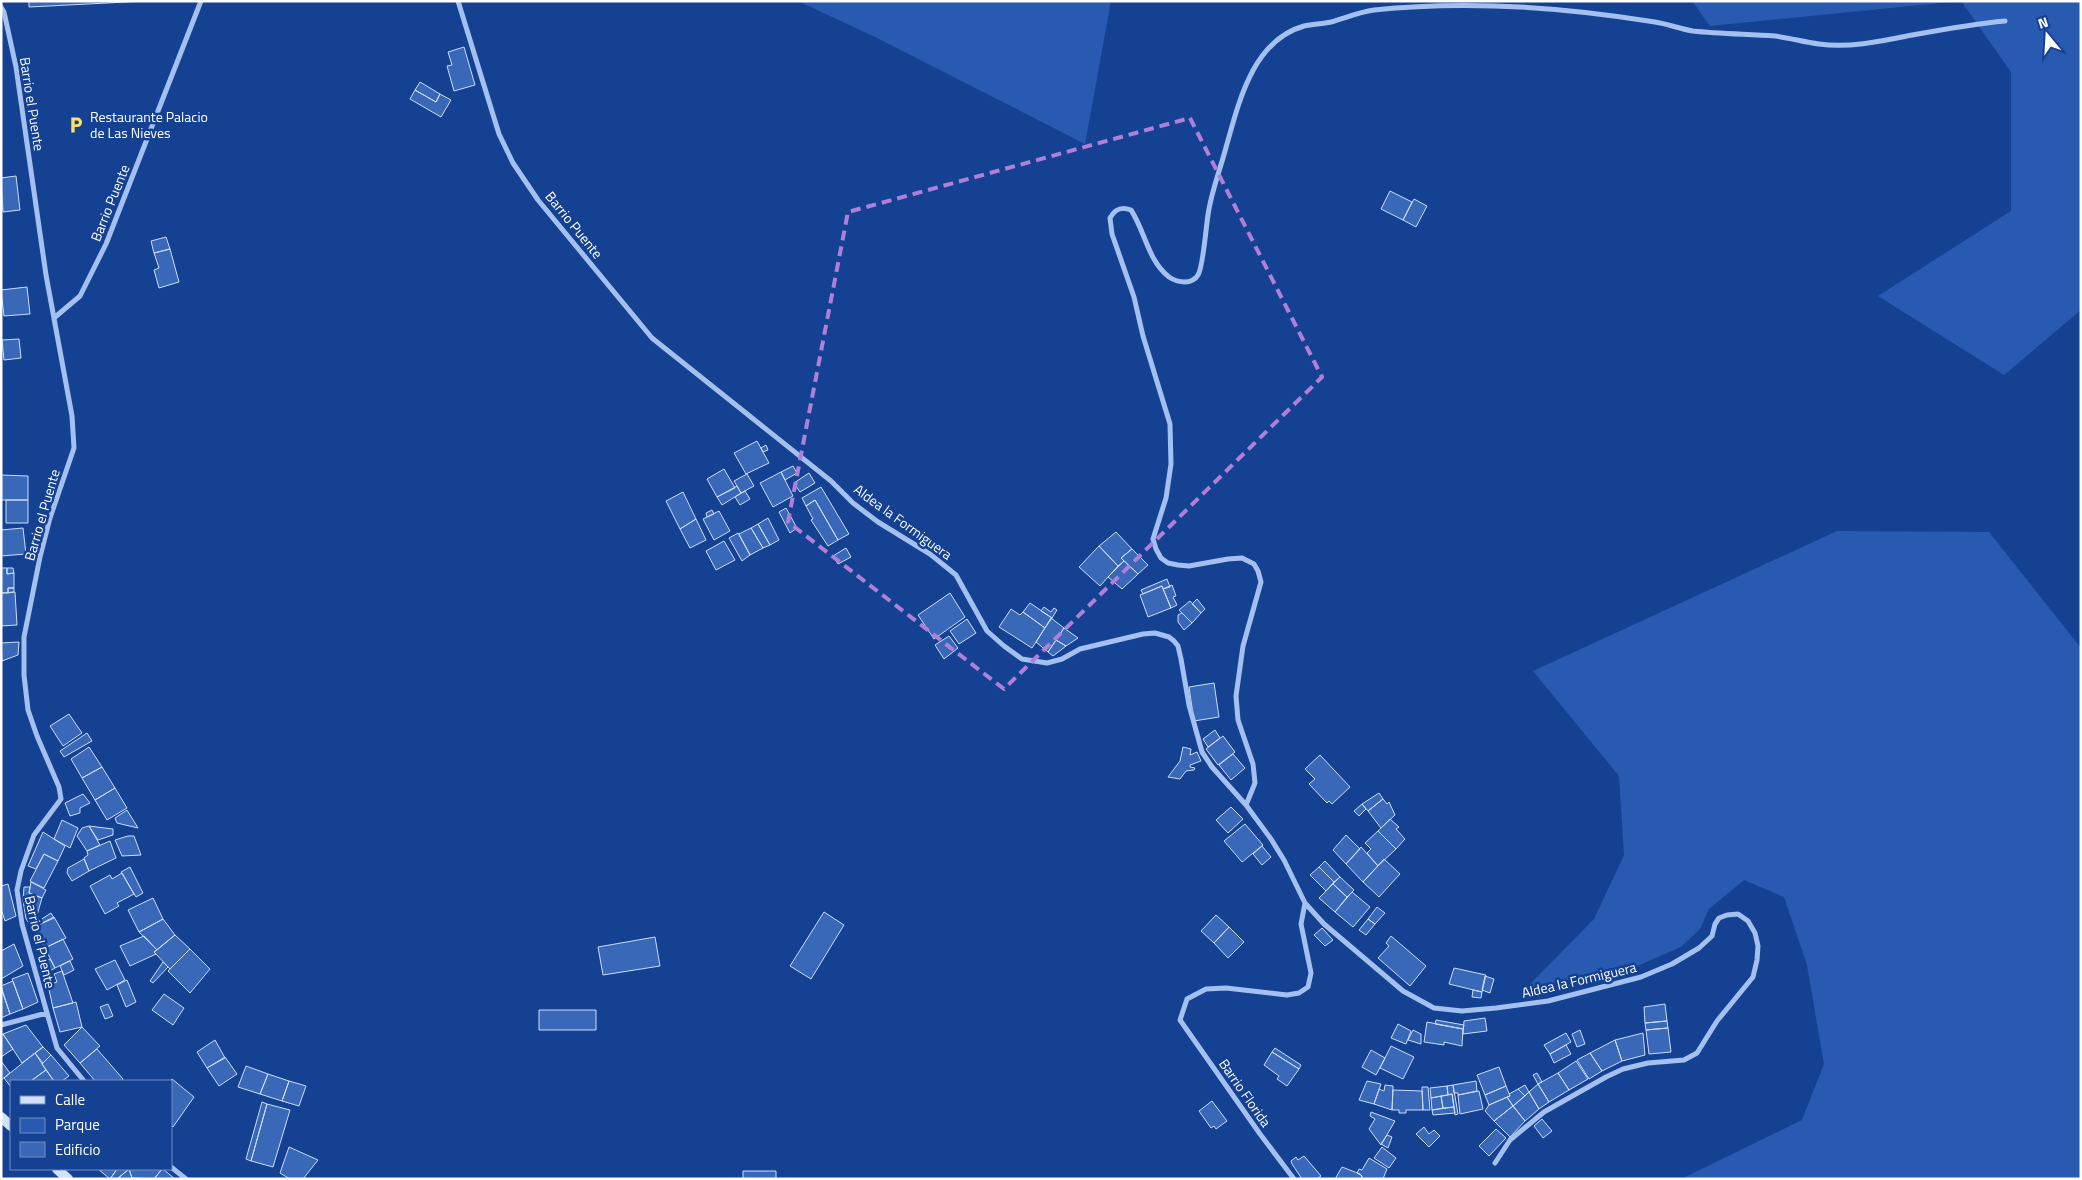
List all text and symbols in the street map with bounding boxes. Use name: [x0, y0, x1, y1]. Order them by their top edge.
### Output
north arrow: [2022, 10, 2072, 60]
text: N: [2035, 11, 2051, 34]
street label: Barrio el Puente: [15, 56, 50, 152]
place label: Restaurante Palacio de Las Nieves: [90, 106, 208, 143]
parking icon: Restaurante Palacio de Las Nieves: [66, 115, 86, 135]
street label: Barrio Puente: [85, 161, 134, 244]
street label: Barrio Puente: [541, 187, 608, 263]
street label: Barrio el Puente: [18, 467, 65, 563]
street label: Aldea la Formiguera: [850, 479, 957, 565]
street label: Barrio el Puente: [20, 893, 61, 990]
street label: Aldea la Formiguera: [1519, 956, 1638, 1003]
street label: Barrio Florida: [1214, 1054, 1277, 1131]
legend: [10, 1080, 172, 1170]
text: Calle: [55, 1088, 85, 1111]
text: Parque: [55, 1113, 100, 1136]
text: Edificio: [55, 1138, 100, 1161]

